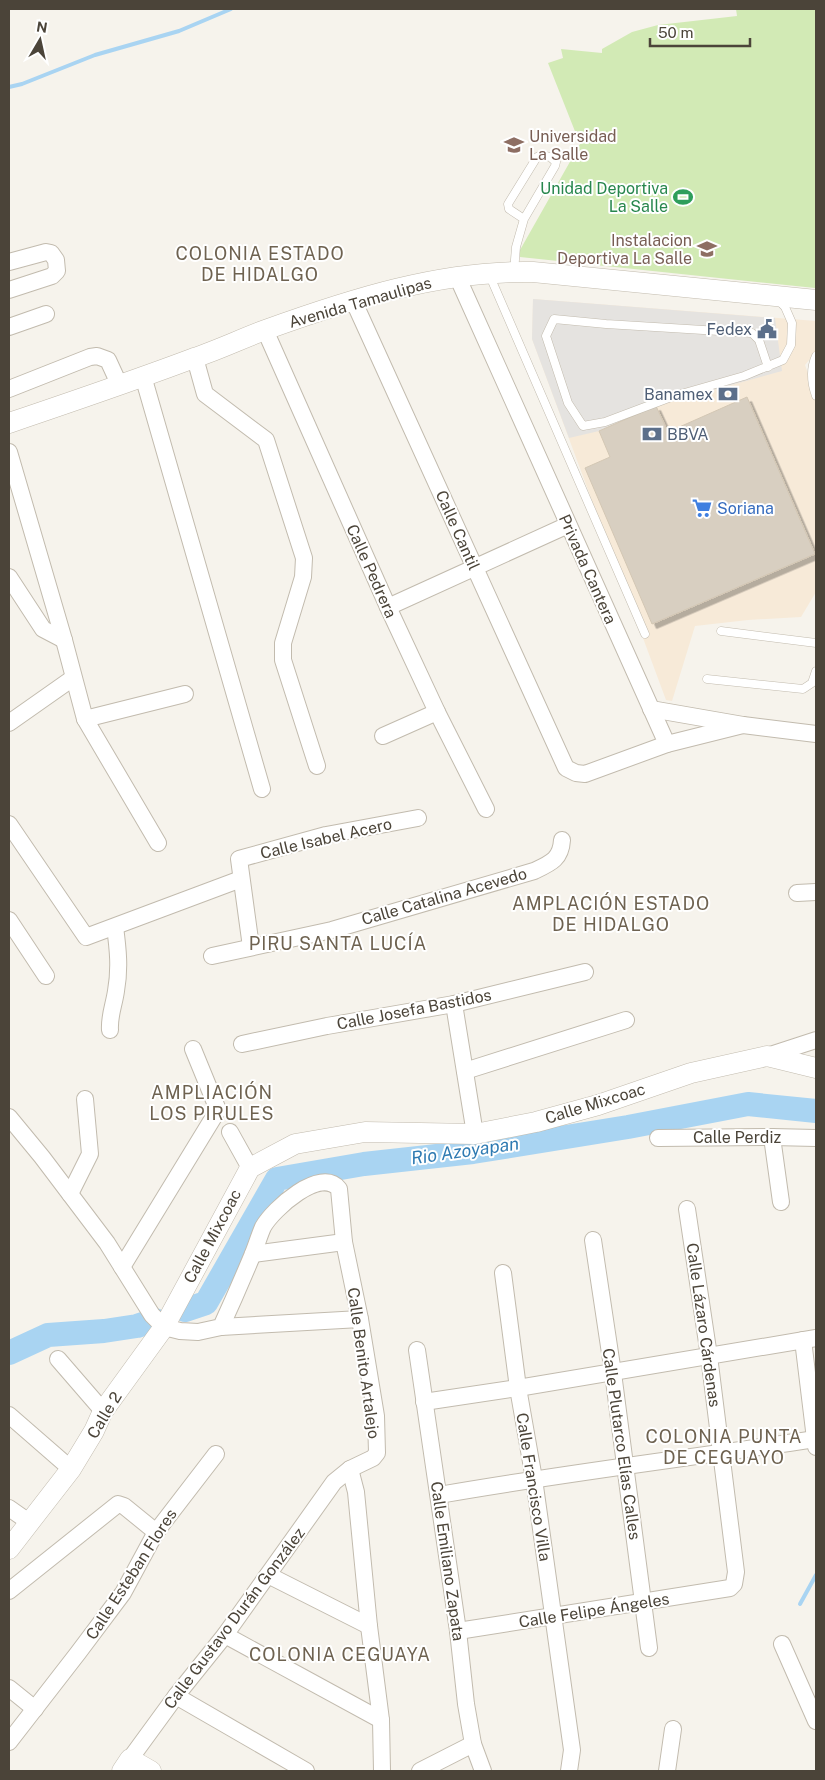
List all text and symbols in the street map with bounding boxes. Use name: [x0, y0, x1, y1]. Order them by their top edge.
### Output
north arrow: [15, 15, 65, 65]
scale bar: [650, 15, 750, 47]
text: N: [35, 18, 49, 36]
text: 50 m: [658, 24, 693, 41]
place label: Universidad La Salle: [529, 127, 617, 164]
school or university icon: Universidad La Salle: [503, 134, 525, 156]
place label: Unidad Deportiva La Salle: [540, 179, 668, 216]
sports icon: Unidad Deportiva La Salle: [672, 186, 694, 208]
place label: Instalacion Deportiva La Salle: [557, 231, 692, 268]
school or university icon: Instalacion Deportiva La Salle: [696, 238, 718, 260]
district label: COLONIA ESTADO DE HIDALGO: [175, 243, 345, 285]
street label: Avenida Tamaulipas: [287, 273, 434, 332]
public building icon: Fedex: [756, 318, 778, 340]
place label: Fedex: [707, 320, 752, 339]
bank icon: Banamex: [717, 383, 739, 405]
place label: Banamex: [644, 385, 713, 404]
bank icon: BBVA: [641, 423, 663, 445]
place label: BBVA: [667, 425, 709, 444]
street label: Calle Cantil: [431, 487, 484, 573]
supermarket icon: Soriana: [691, 497, 713, 519]
place label: Soriana: [717, 499, 774, 518]
street label: Privada Cantera: [555, 511, 620, 627]
street label: Calle Pedrera: [342, 521, 401, 621]
street label: Calle Isabel Acero: [258, 814, 394, 863]
street label: Calle Catalina Acevedo: [359, 864, 529, 929]
district label: AMPLACIÓN ESTADO DE HIDALGO: [512, 892, 710, 935]
district label: PIRU SANTA LUCÍA: [249, 932, 427, 954]
street label: Calle Josefa Bastidos: [335, 985, 493, 1034]
street label: Calle Mixcoac: [543, 1079, 647, 1128]
district label: AMPLIACIÓN LOS PIRULES: [149, 1081, 275, 1124]
street label: Calle Perdiz: [693, 1128, 781, 1147]
water label: Rio Azoyapan: [410, 1133, 520, 1168]
street label: Calle Mixcoac: [180, 1186, 245, 1286]
street label: Calle Lázaro Cárdenas: [683, 1242, 724, 1408]
street label: Calle Benito Artalejo: [343, 1286, 384, 1440]
street label: Calle Plutarco Elías Calles: [599, 1347, 644, 1541]
street label: Calle 2: [83, 1388, 126, 1442]
street label: Calle Francisco Villa: [512, 1412, 555, 1563]
district label: COLONIA PUNTA DE CEGUAYO: [645, 1426, 803, 1468]
street label: Calle Emiliano Zapata: [427, 1480, 468, 1642]
street label: Calle Esteban Flores: [82, 1505, 181, 1643]
street label: Calle Gustavo Durán González: [160, 1524, 309, 1713]
street label: Calle Felipe Ángeles: [517, 1588, 671, 1632]
district label: COLONIA CEGUAYA: [249, 1644, 431, 1665]

